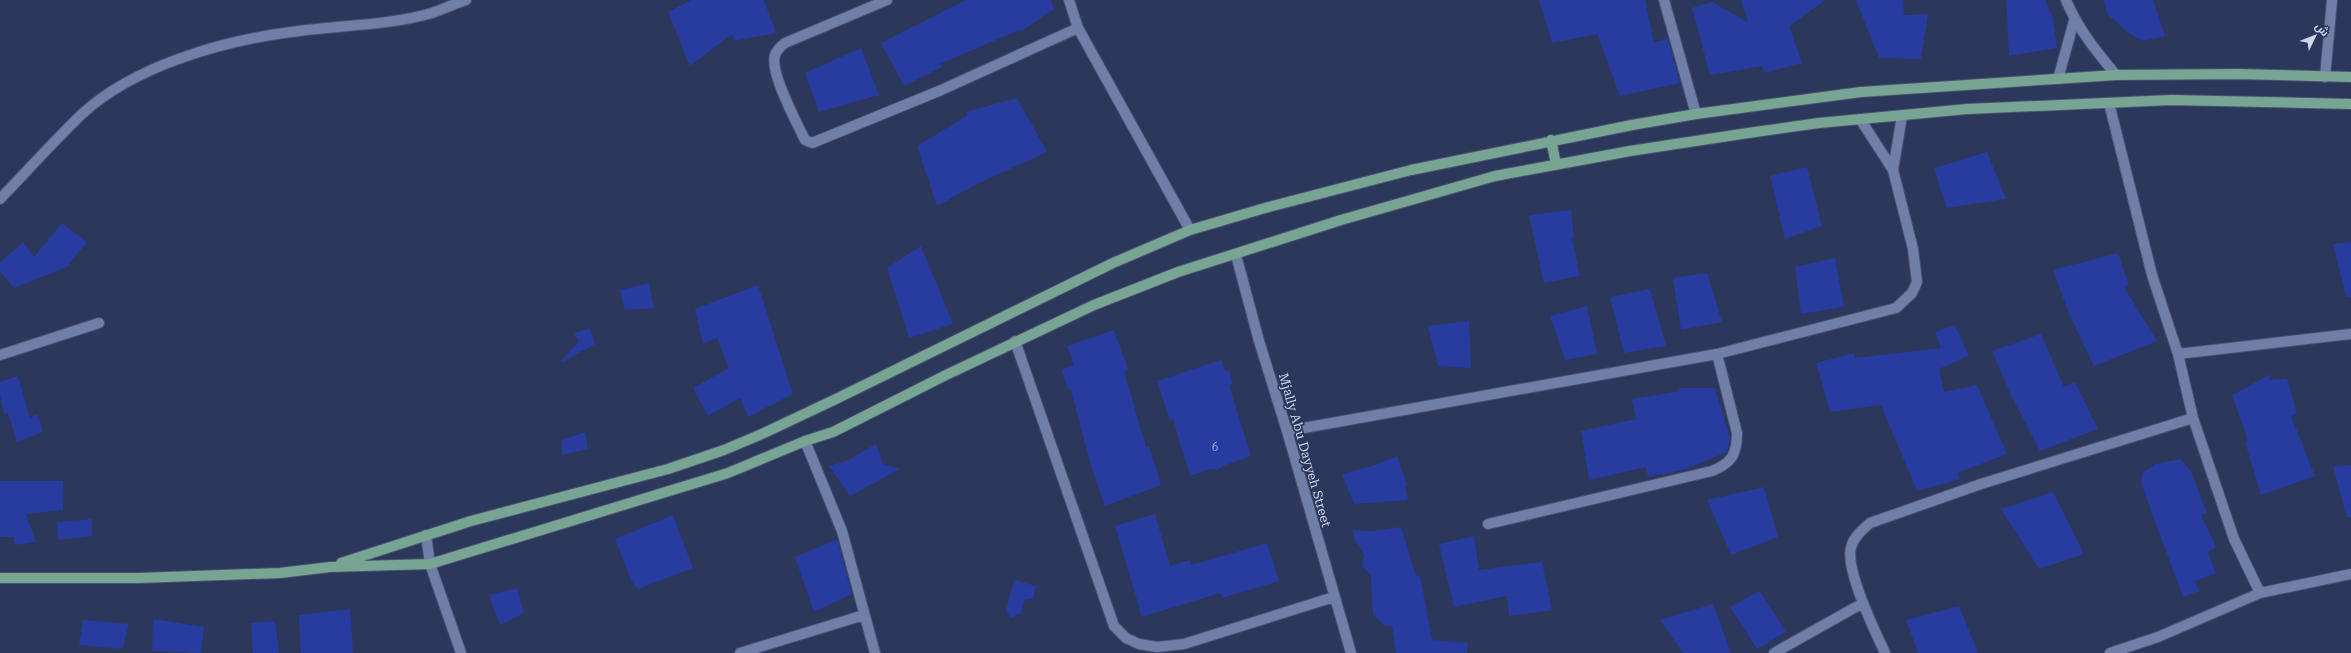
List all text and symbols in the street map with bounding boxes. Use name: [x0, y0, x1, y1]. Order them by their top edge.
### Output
north arrow: [2295, 16, 2335, 56]
text: ش: [2312, 20, 2332, 39]
street label: Mjally Abu Dayyeh Street: [1276, 371, 1334, 529]
house number: 6: [1212, 441, 1218, 454]

